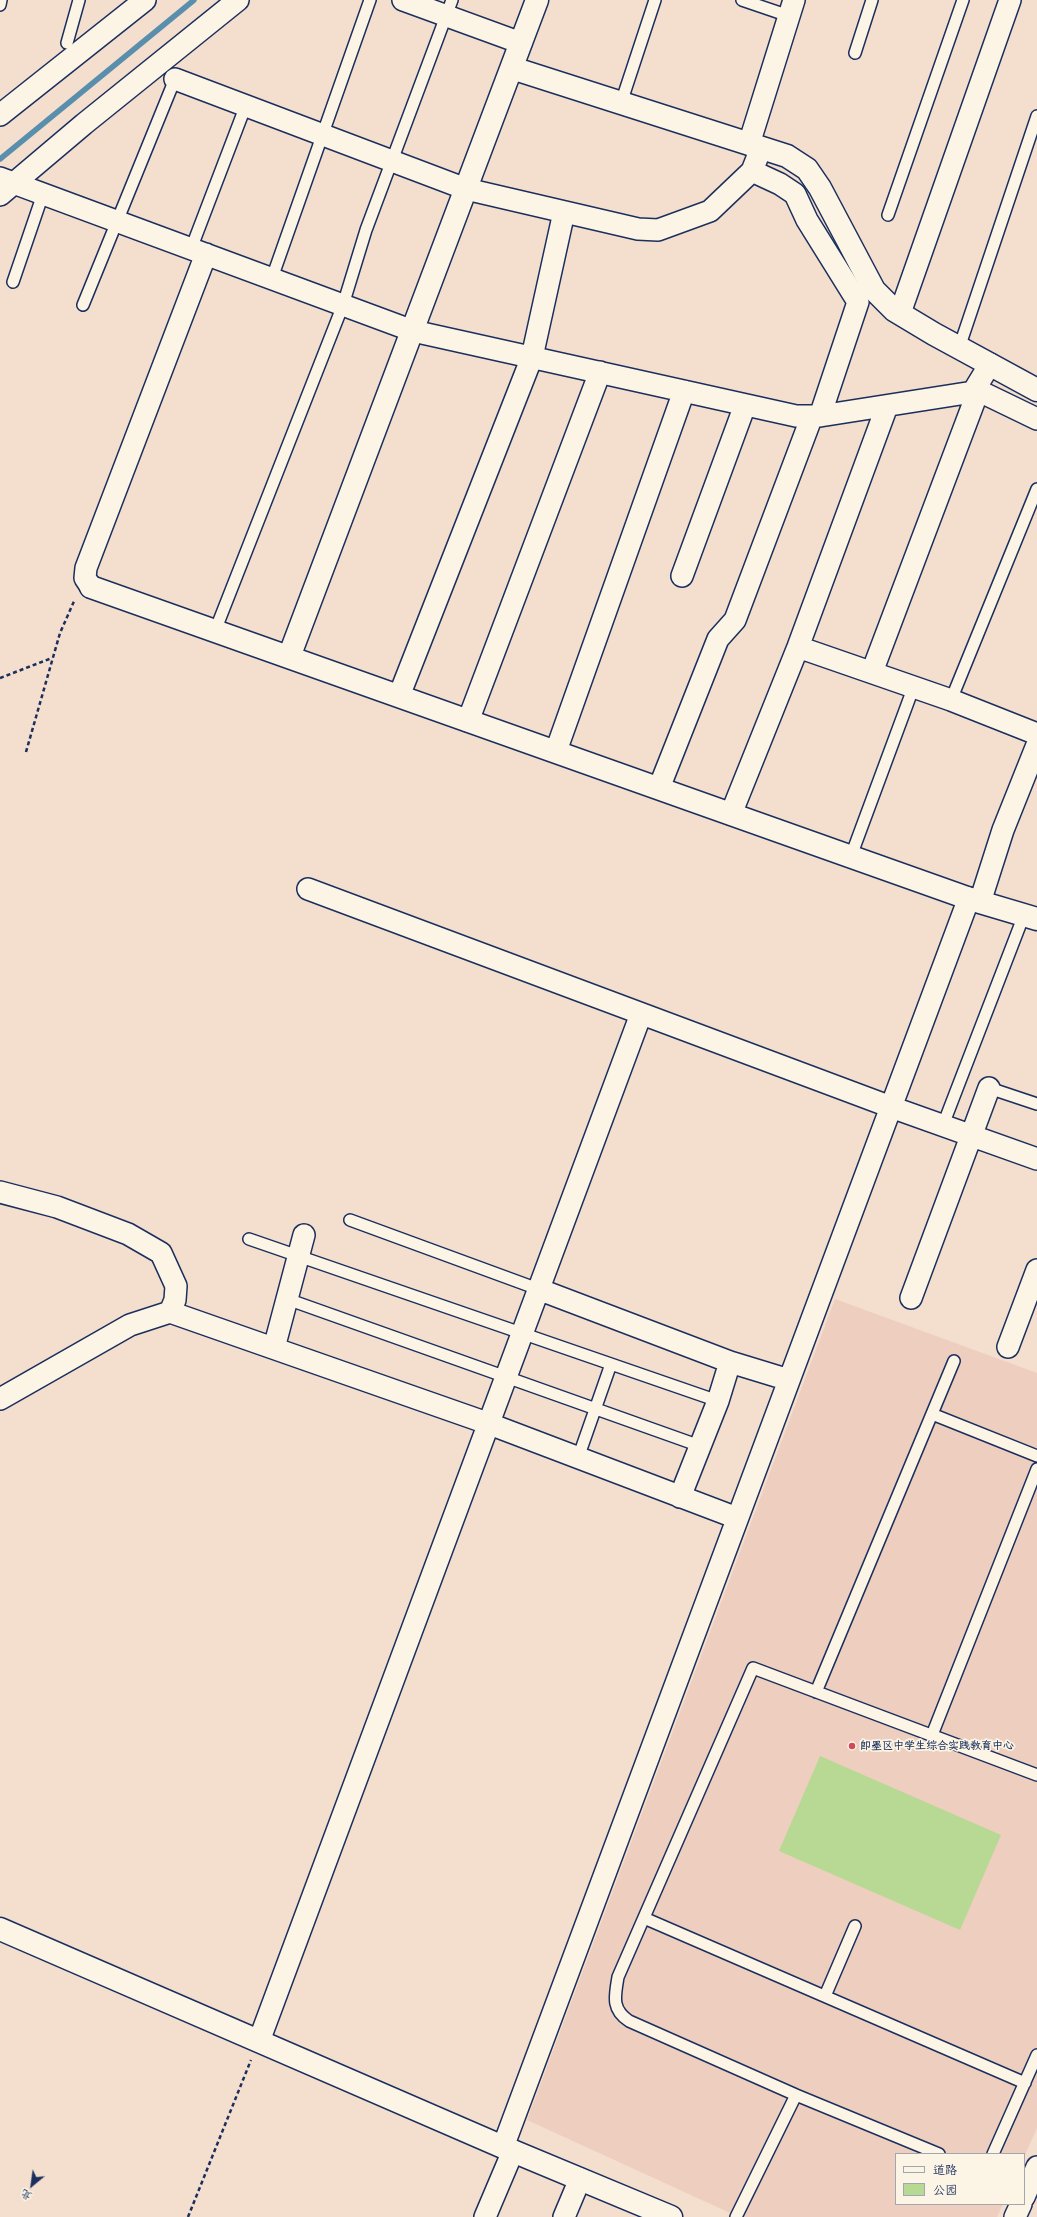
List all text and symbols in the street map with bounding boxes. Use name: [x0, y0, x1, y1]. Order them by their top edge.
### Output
place label: 即墨区中学生综合实践教育中心: [860, 1739, 1014, 1753]
marker: 即墨区中学生综合实践教育中心: [847, 1741, 857, 1751]
legend: [895, 2153, 1025, 2205]
text: 道路: [933, 2160, 957, 2178]
north arrow: [12, 2165, 52, 2205]
text: 公园: [933, 2180, 957, 2198]
text: 北: [17, 2186, 35, 2206]

